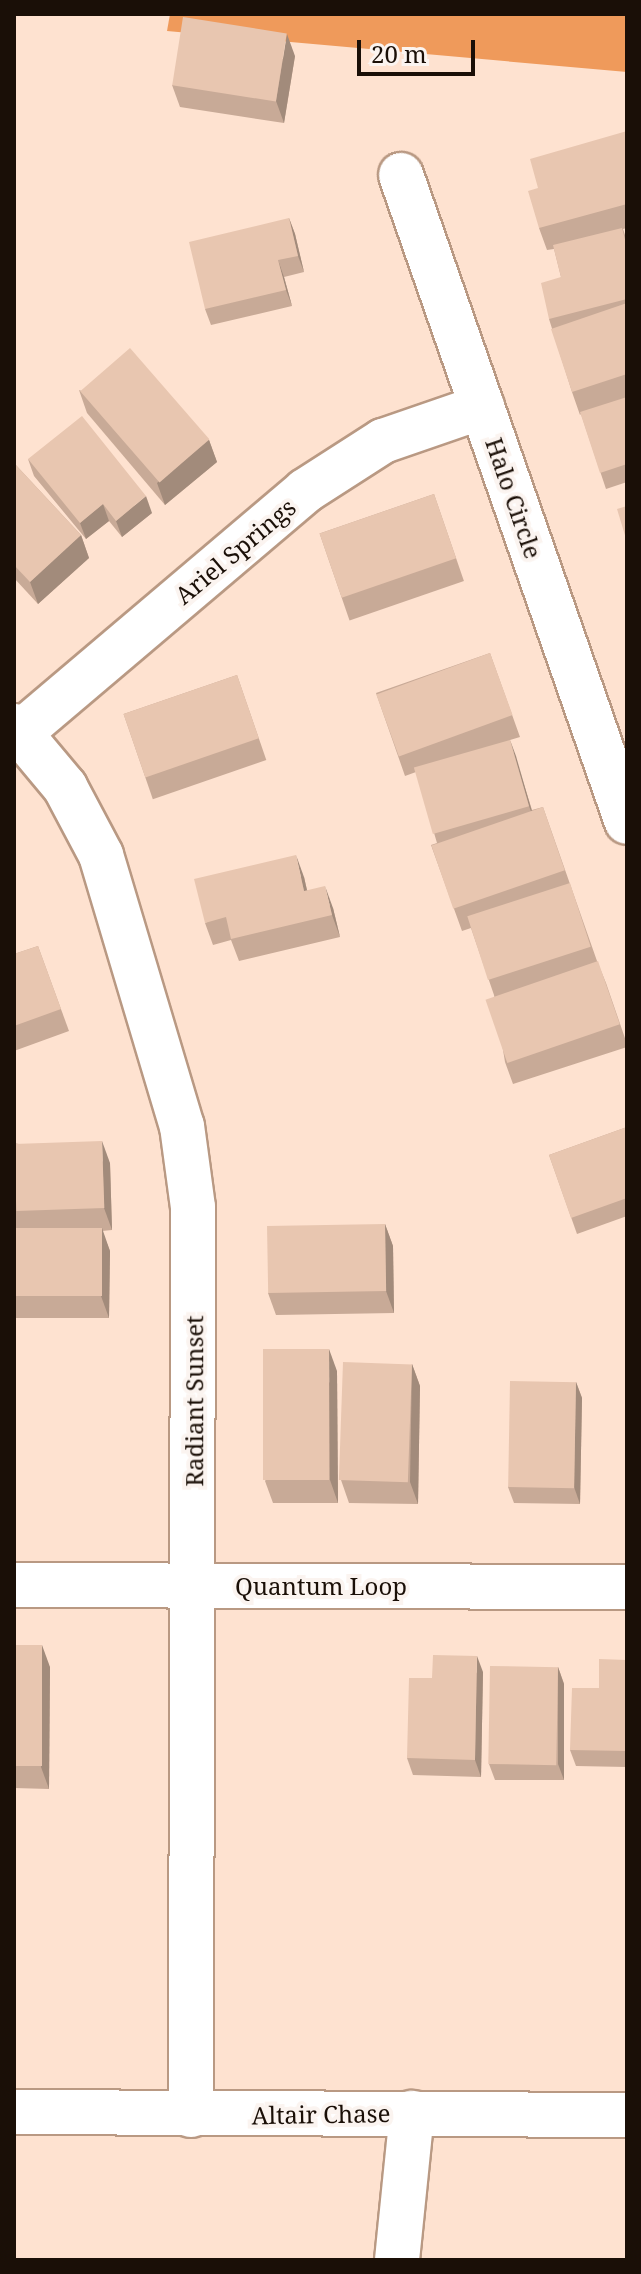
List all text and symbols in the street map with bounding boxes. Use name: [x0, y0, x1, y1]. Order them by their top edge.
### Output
scale bar: [361, 24, 479, 74]
text: 20 m: [371, 37, 427, 70]
street label: Halo Circle: [480, 434, 548, 562]
street label: Ariel Springs: [169, 492, 301, 610]
street label: Radiant Sunset: [180, 1315, 208, 1487]
street label: Quantum Loop: [235, 1572, 407, 1600]
street label: Altair Chase: [251, 2098, 391, 2130]

